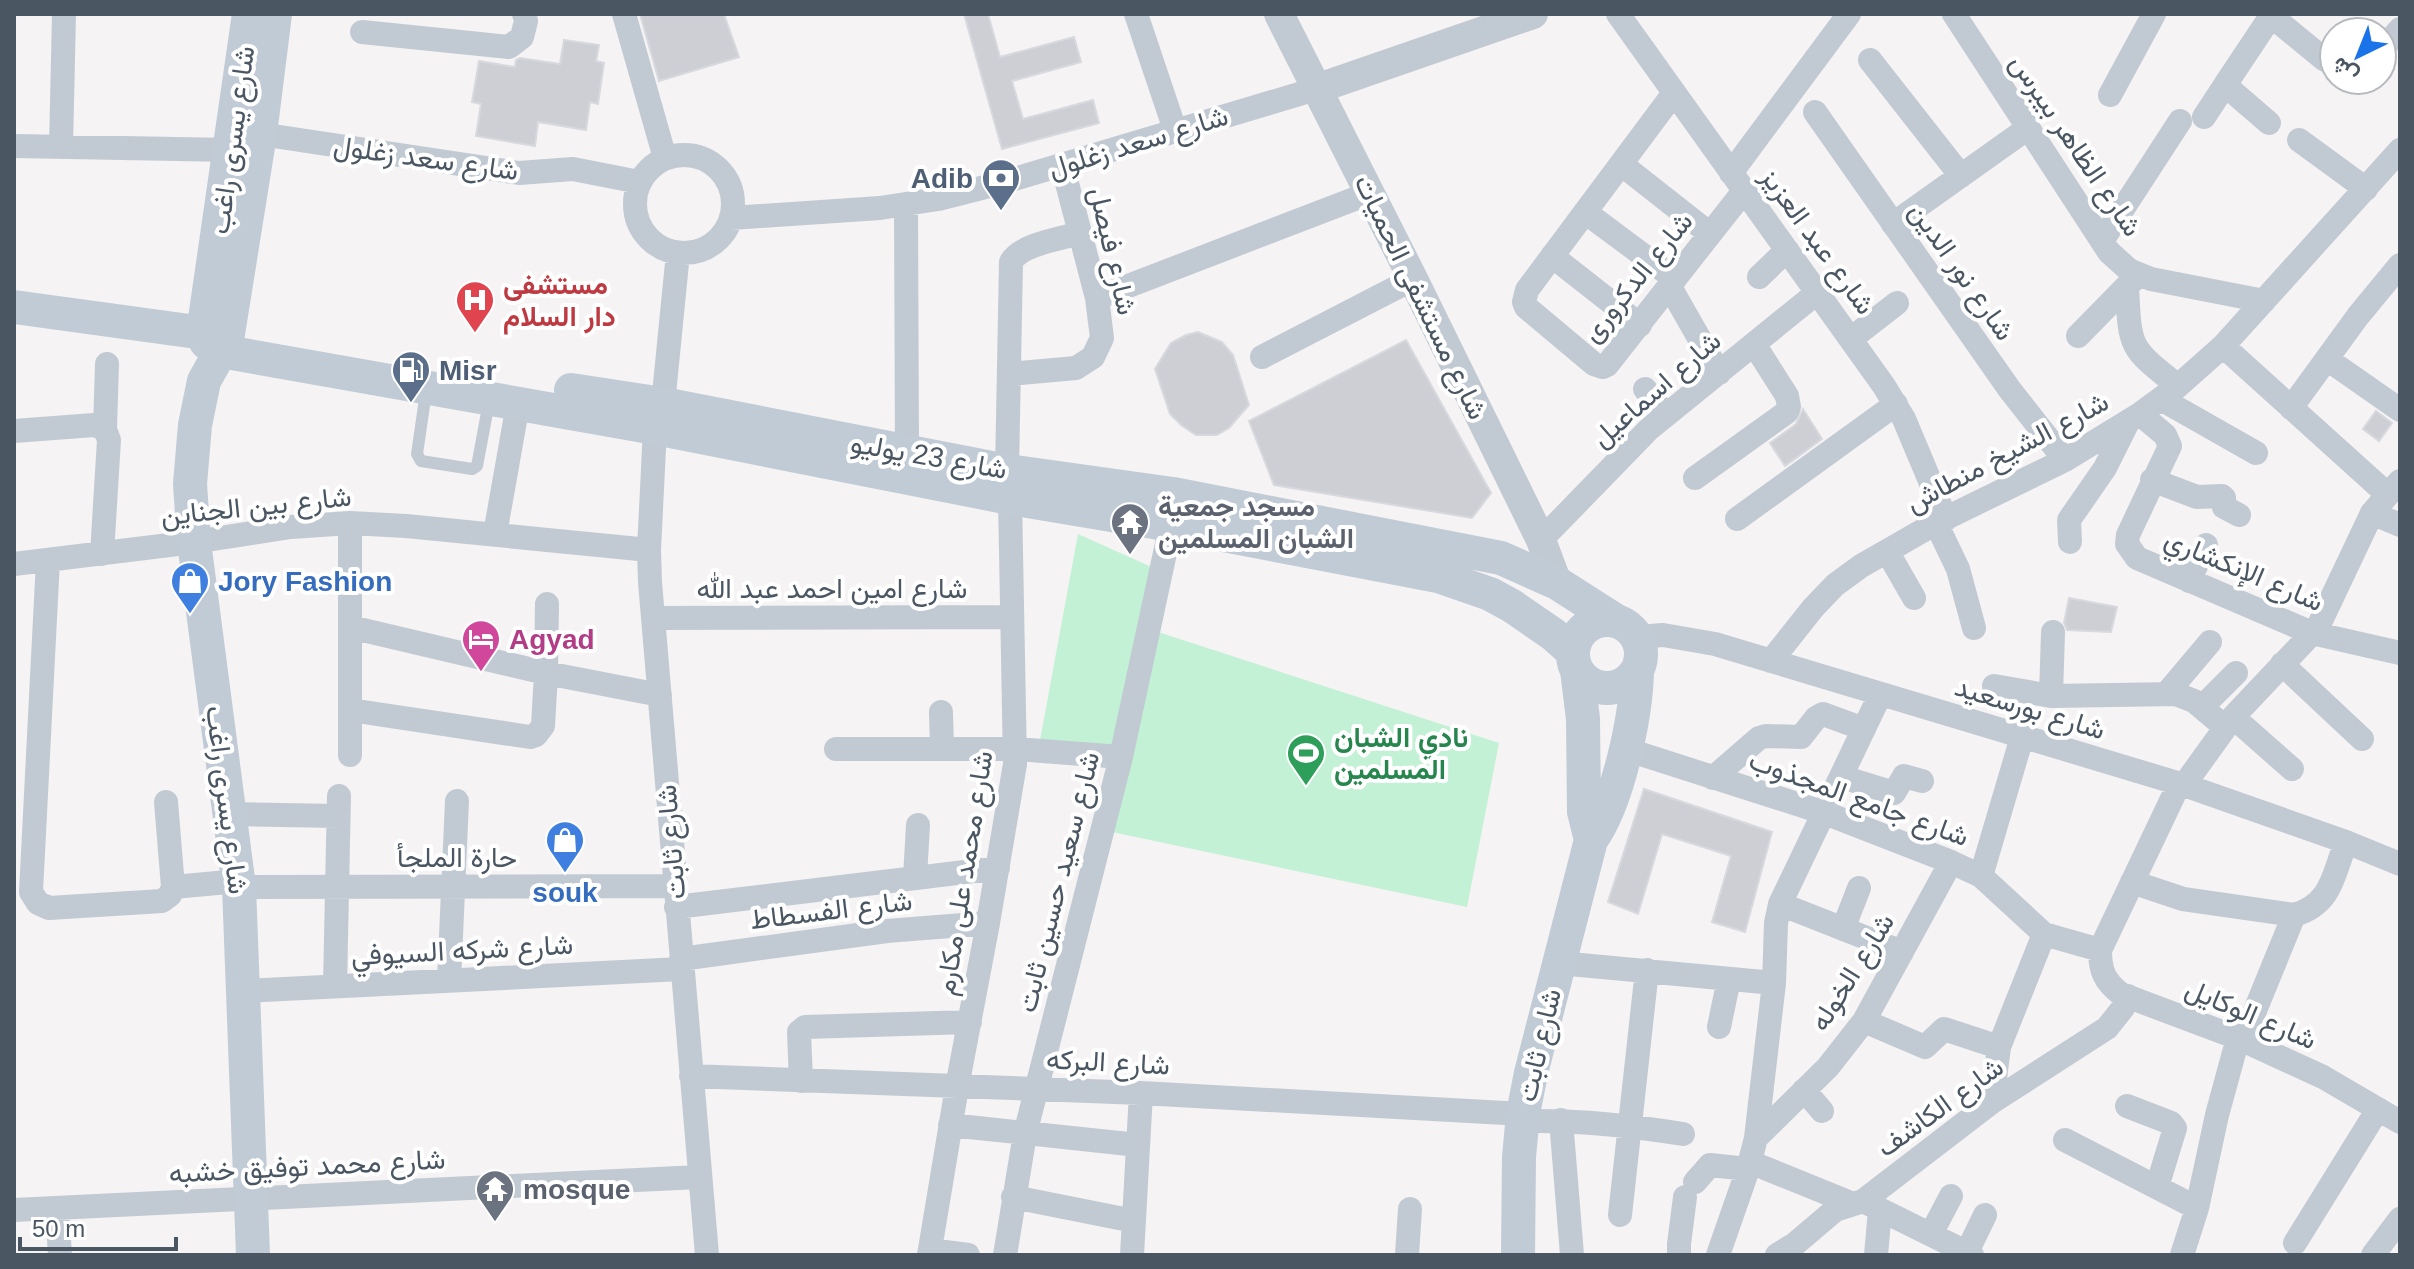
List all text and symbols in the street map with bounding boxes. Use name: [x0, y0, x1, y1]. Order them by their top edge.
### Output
north arrow: [2318, 16, 2398, 96]
street label: شارع يسرى راغب: [203, 44, 264, 236]
street label: شارع الظاهر بيبرس: [2001, 48, 2148, 244]
text: ش: [2327, 51, 2364, 88]
street label: شارع سعد زغلول: [1044, 100, 1232, 187]
street label: شارع سعد زغلول: [331, 130, 520, 189]
bank icon: Adib: [980, 157, 1022, 212]
street label: شارع عبد العزيز: [1752, 161, 1881, 322]
place label: Adib: [911, 163, 973, 194]
street label: شارع مستشفى الحميات: [1346, 170, 1494, 425]
street label: شارع فيصل: [1080, 184, 1143, 318]
street label: شارع نور الدين: [1901, 196, 2021, 348]
street label: شارع الدكرورى: [1575, 206, 1701, 350]
place label: مستشفى دار السلام: [503, 269, 616, 335]
hospital icon: مستشفى دار السلام: [454, 279, 496, 334]
street label: شارع اسماعيل: [1585, 325, 1729, 456]
fuel station icon: Misr: [390, 349, 432, 404]
place label: Misr: [439, 355, 497, 386]
street label: شارع الشيخ منطاش: [1901, 386, 2115, 522]
street label: شارع 23 يوليو: [848, 427, 1009, 488]
street label: شارع بين الجناين: [159, 481, 353, 534]
place label: مسجد جمعية الشبان المسلمين: [1158, 491, 1354, 555]
temple icon: مسجد جمعية الشبان المسلمين: [1109, 501, 1151, 556]
street label: شارع الإنكشاري: [2157, 523, 2328, 624]
shop icon: Jory Fashion: [169, 560, 211, 615]
place label: Jory Fashion: [218, 566, 392, 597]
street label: شارع امين احمد عبد الله: [697, 572, 967, 607]
hotel icon: Agyad: [460, 618, 502, 673]
place label: Agyad: [509, 624, 595, 655]
street label: شارع بورسعيد: [1950, 670, 2109, 748]
street label: شارع يسرى راغب: [197, 704, 254, 896]
place label: نادي الشبان المسلمين: [1334, 722, 1468, 786]
sports icon: نادي الشبان المسلمين: [1285, 732, 1327, 787]
street label: شارع جامع المجذوب: [1744, 744, 1973, 856]
street label: شارع محمد على مكارم: [929, 749, 1002, 998]
street label: شارع سعيد حسين ثابت: [1011, 749, 1108, 1016]
street label: شارع ثابت: [651, 783, 694, 901]
shop icon: souk: [544, 819, 586, 874]
street label: حارة الملجأ: [397, 842, 517, 875]
place label: souk: [532, 877, 598, 908]
street label: شارع الفسطاط: [748, 885, 914, 938]
street label: شارع الخوله: [1804, 907, 1903, 1038]
street label: شارع شركه السيوفي: [350, 929, 574, 978]
street label: شارع الوكايل: [2180, 973, 2321, 1058]
street label: شارع ثابت: [1511, 986, 1570, 1105]
street label: شارع البركه: [1045, 1043, 1170, 1084]
street label: شارع الكاشف: [1871, 1051, 2011, 1166]
street label: شارع محمد توفيق خشبه: [168, 1143, 446, 1192]
temple icon: mosque: [474, 1168, 516, 1223]
place label: mosque: [523, 1174, 630, 1205]
scale bar: [20, 1201, 176, 1251]
text: 50 m: [32, 1215, 85, 1242]

